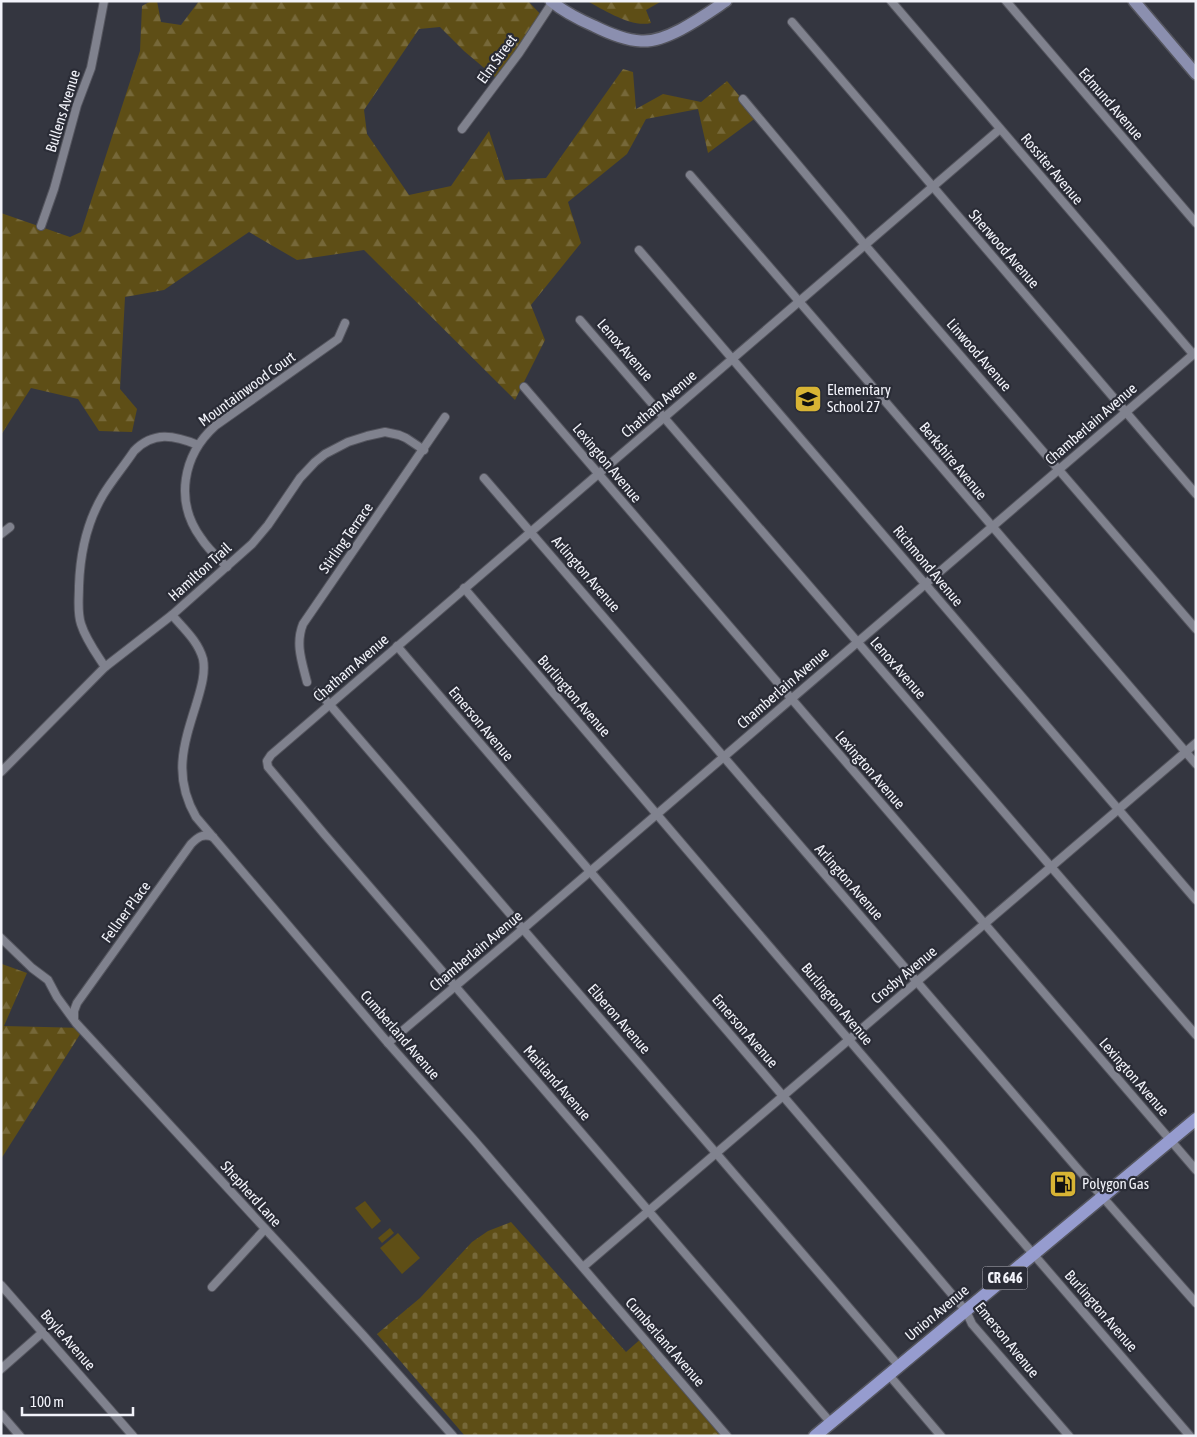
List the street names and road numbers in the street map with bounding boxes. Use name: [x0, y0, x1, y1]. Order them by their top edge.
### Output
street label: Elm Street: [473, 31, 520, 86]
street label: Edmund Avenue: [1076, 64, 1147, 143]
street label: Bullens Avenue: [42, 67, 83, 154]
street label: Rossiter Avenue: [1018, 130, 1087, 208]
street label: Sherwood Avenue: [966, 206, 1043, 292]
street label: Lenox Avenue: [594, 315, 657, 384]
street label: Linwood Avenue: [943, 315, 1015, 394]
street label: Mountainwood Court: [195, 348, 298, 429]
street label: Chatham Avenue: [618, 366, 700, 441]
street label: Chamberlain Avenue: [1042, 379, 1140, 468]
street label: Berkshire Avenue: [916, 419, 991, 503]
street label: Lexington Avenue: [569, 420, 645, 506]
street label: Stirling Terrace: [315, 499, 376, 576]
street label: Richmond Avenue: [890, 522, 967, 609]
street label: Arlington Avenue: [549, 532, 624, 615]
street label: Hamilton Trail: [165, 539, 235, 604]
street label: Chatham Avenue: [310, 630, 392, 705]
street label: Lenox Avenue: [867, 633, 930, 702]
street label: Chamberlain Avenue: [734, 643, 832, 732]
street label: Burlington Avenue: [534, 652, 614, 740]
street label: Emerson Avenue: [445, 683, 517, 764]
street label: Lexington Avenue: [832, 727, 909, 812]
street label: Arlington Avenue: [812, 840, 887, 923]
street label: Fellner Place: [98, 878, 154, 946]
street label: Chamberlain Avenue: [426, 907, 525, 994]
street label: Crosby Avenue: [867, 942, 940, 1007]
street label: Burlington Avenue: [798, 959, 877, 1048]
street label: Elberon Avenue: [585, 980, 654, 1057]
street label: Cumberland Avenue: [357, 987, 444, 1083]
street label: Emerson Avenue: [709, 991, 782, 1071]
street label: Lexington Avenue: [1096, 1034, 1173, 1119]
street label: Maitland Avenue: [520, 1042, 595, 1124]
street label: Shepherd Lane: [218, 1157, 285, 1230]
road number: CR 646: [982, 1266, 1028, 1290]
street label: Burlington Avenue: [1061, 1267, 1141, 1355]
street label: Union Avenue: [902, 1281, 972, 1344]
street label: Cumberland Avenue: [622, 1294, 709, 1390]
street label: Emerson Avenue: [972, 1299, 1043, 1381]
street label: Boyle Avenue: [38, 1306, 99, 1373]

